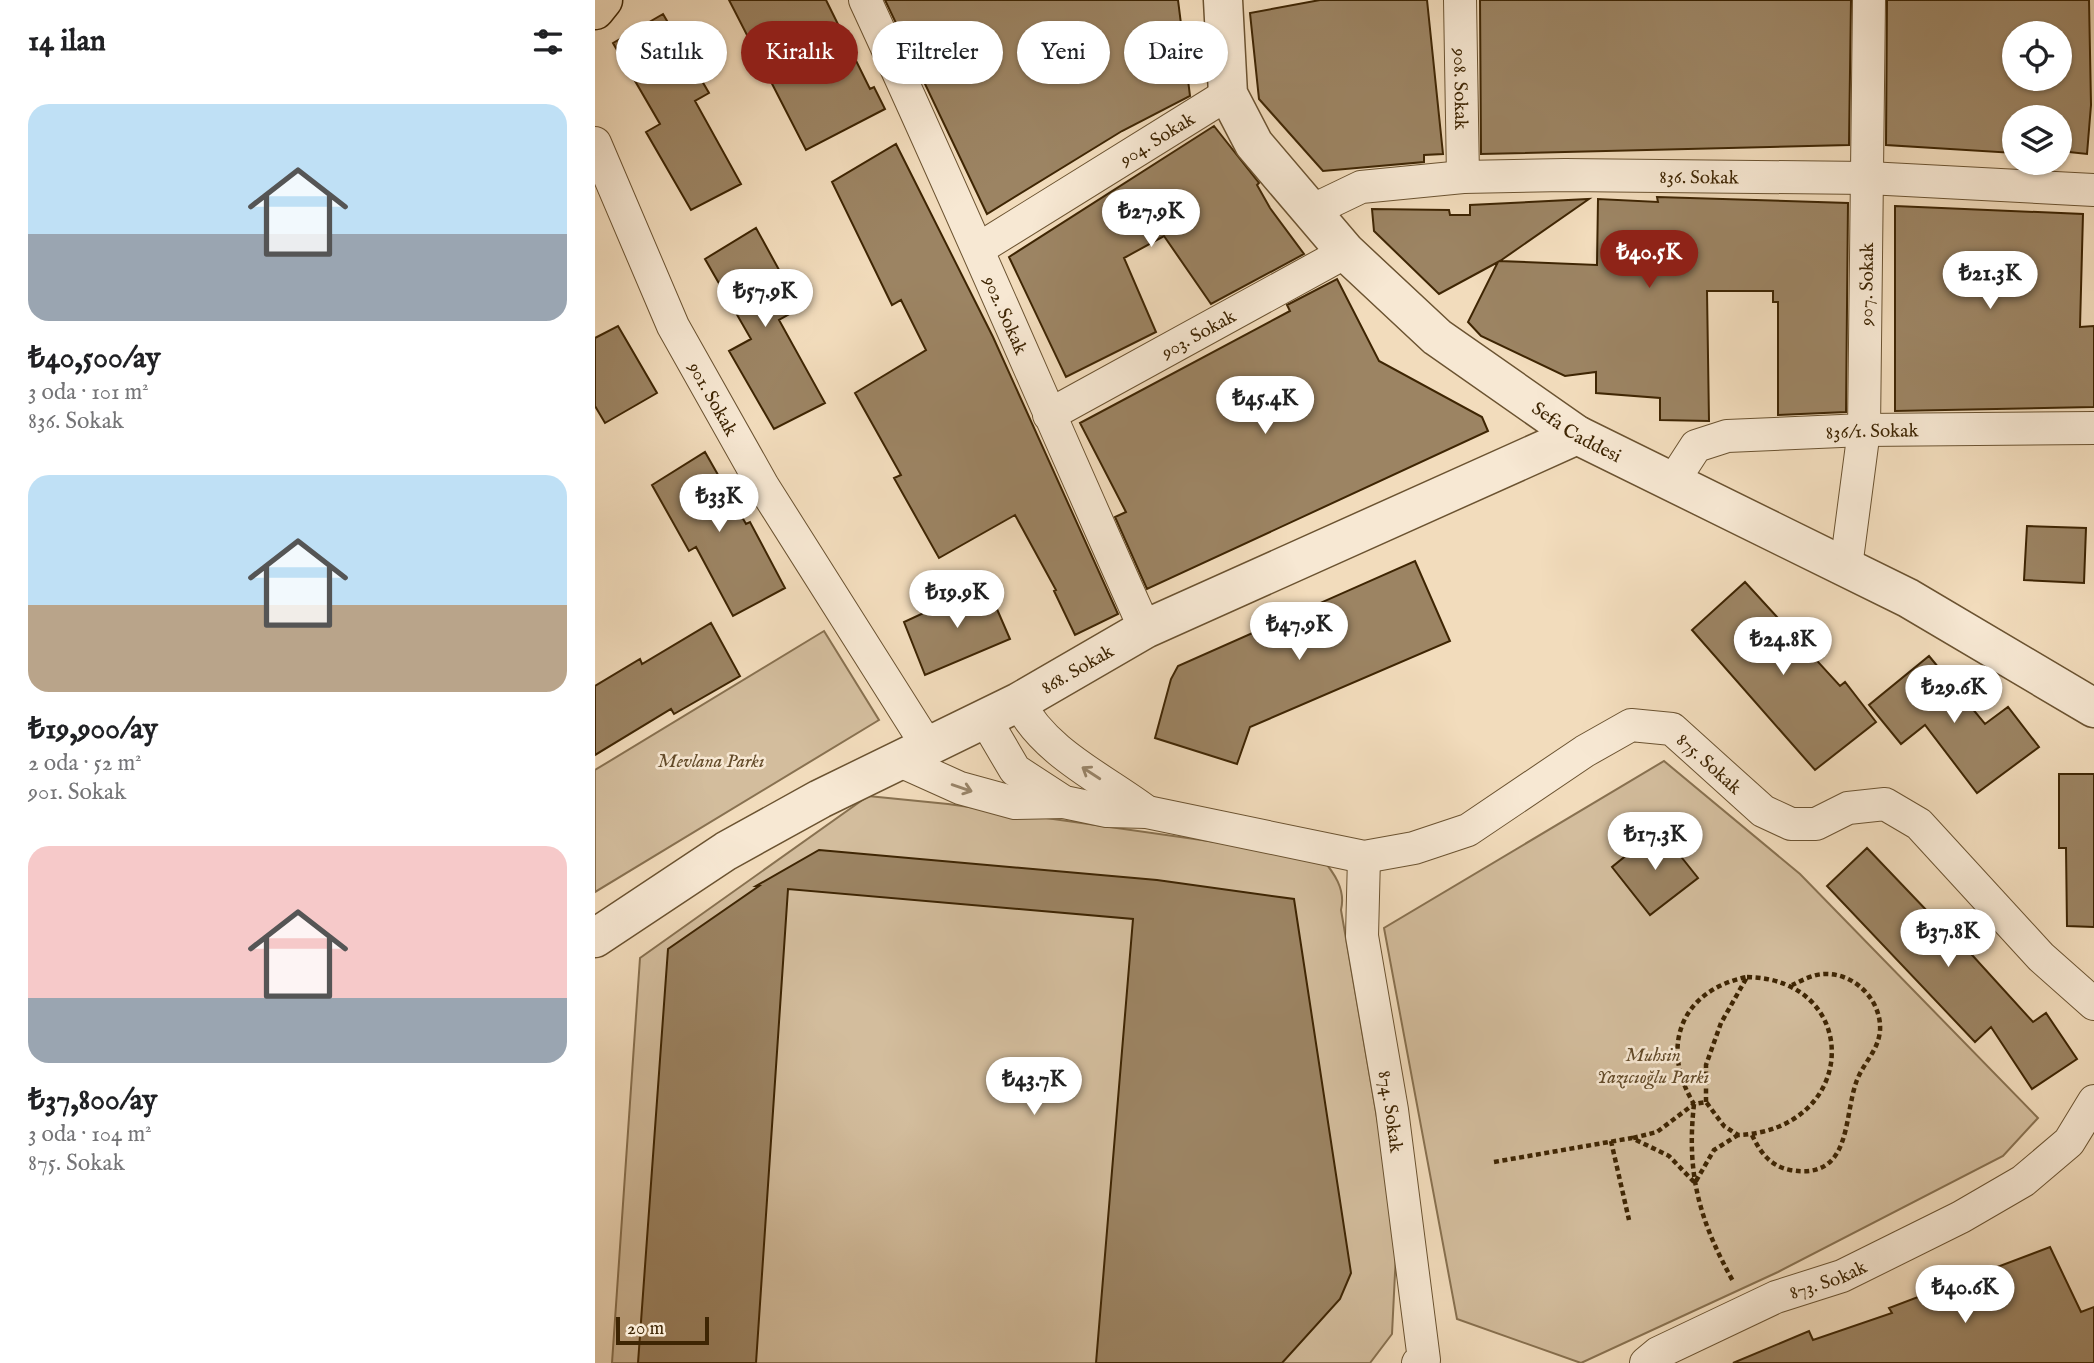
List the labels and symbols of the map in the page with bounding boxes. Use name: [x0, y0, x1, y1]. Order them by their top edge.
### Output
street label: 908. Sokak: [1447, 47, 1472, 131]
street label: 904. Sokak: [1115, 107, 1201, 173]
street label: 836. Sokak: [1659, 166, 1740, 191]
pin: ₺27.9K: [1094, 190, 1208, 249]
pin: ₺40.5K: [1592, 230, 1706, 290]
street label: 907. Sokak: [1855, 242, 1880, 327]
pin: ₺21.3K: [1933, 252, 2047, 311]
pin: ₺57.9K: [708, 270, 822, 329]
street label: 902. Sokak: [976, 272, 1032, 359]
street label: 903. Sokak: [1157, 304, 1241, 366]
street label: 901. Sokak: [681, 357, 743, 441]
pin: ₺45.4K: [1208, 376, 1322, 436]
street label: Sefa Caddesi: [1526, 397, 1625, 469]
street label: 836/1. Sokak: [1825, 420, 1920, 446]
pin: ₺33K: [678, 475, 760, 534]
pin: ₺19.9K: [900, 570, 1014, 630]
pin: ₺47.9K: [1242, 602, 1356, 662]
pin: ₺24.8K: [1726, 618, 1840, 677]
street label: 868. Sokak: [1037, 639, 1119, 701]
pin: ₺29.6K: [1897, 666, 2011, 725]
street label: 875. Sokak: [1671, 729, 1747, 801]
park label: Mevlana Parkı: [658, 750, 764, 774]
one-way arrow: [1082, 766, 1101, 780]
one-way arrow: [951, 782, 973, 795]
pin: ₺17.3K: [1598, 812, 1712, 872]
pin: ₺37.8K: [1891, 909, 2005, 969]
park label: Muhsin Yazıcıoğlu Parkı: [1597, 1044, 1709, 1090]
pin: ₺43.7K: [977, 1058, 1091, 1117]
street label: 874. Sokak: [1371, 1069, 1407, 1155]
street label: 873. Sokak: [1787, 1255, 1872, 1306]
pin: ₺40.6K: [1908, 1266, 2022, 1325]
scale bar: [616, 1314, 709, 1346]

